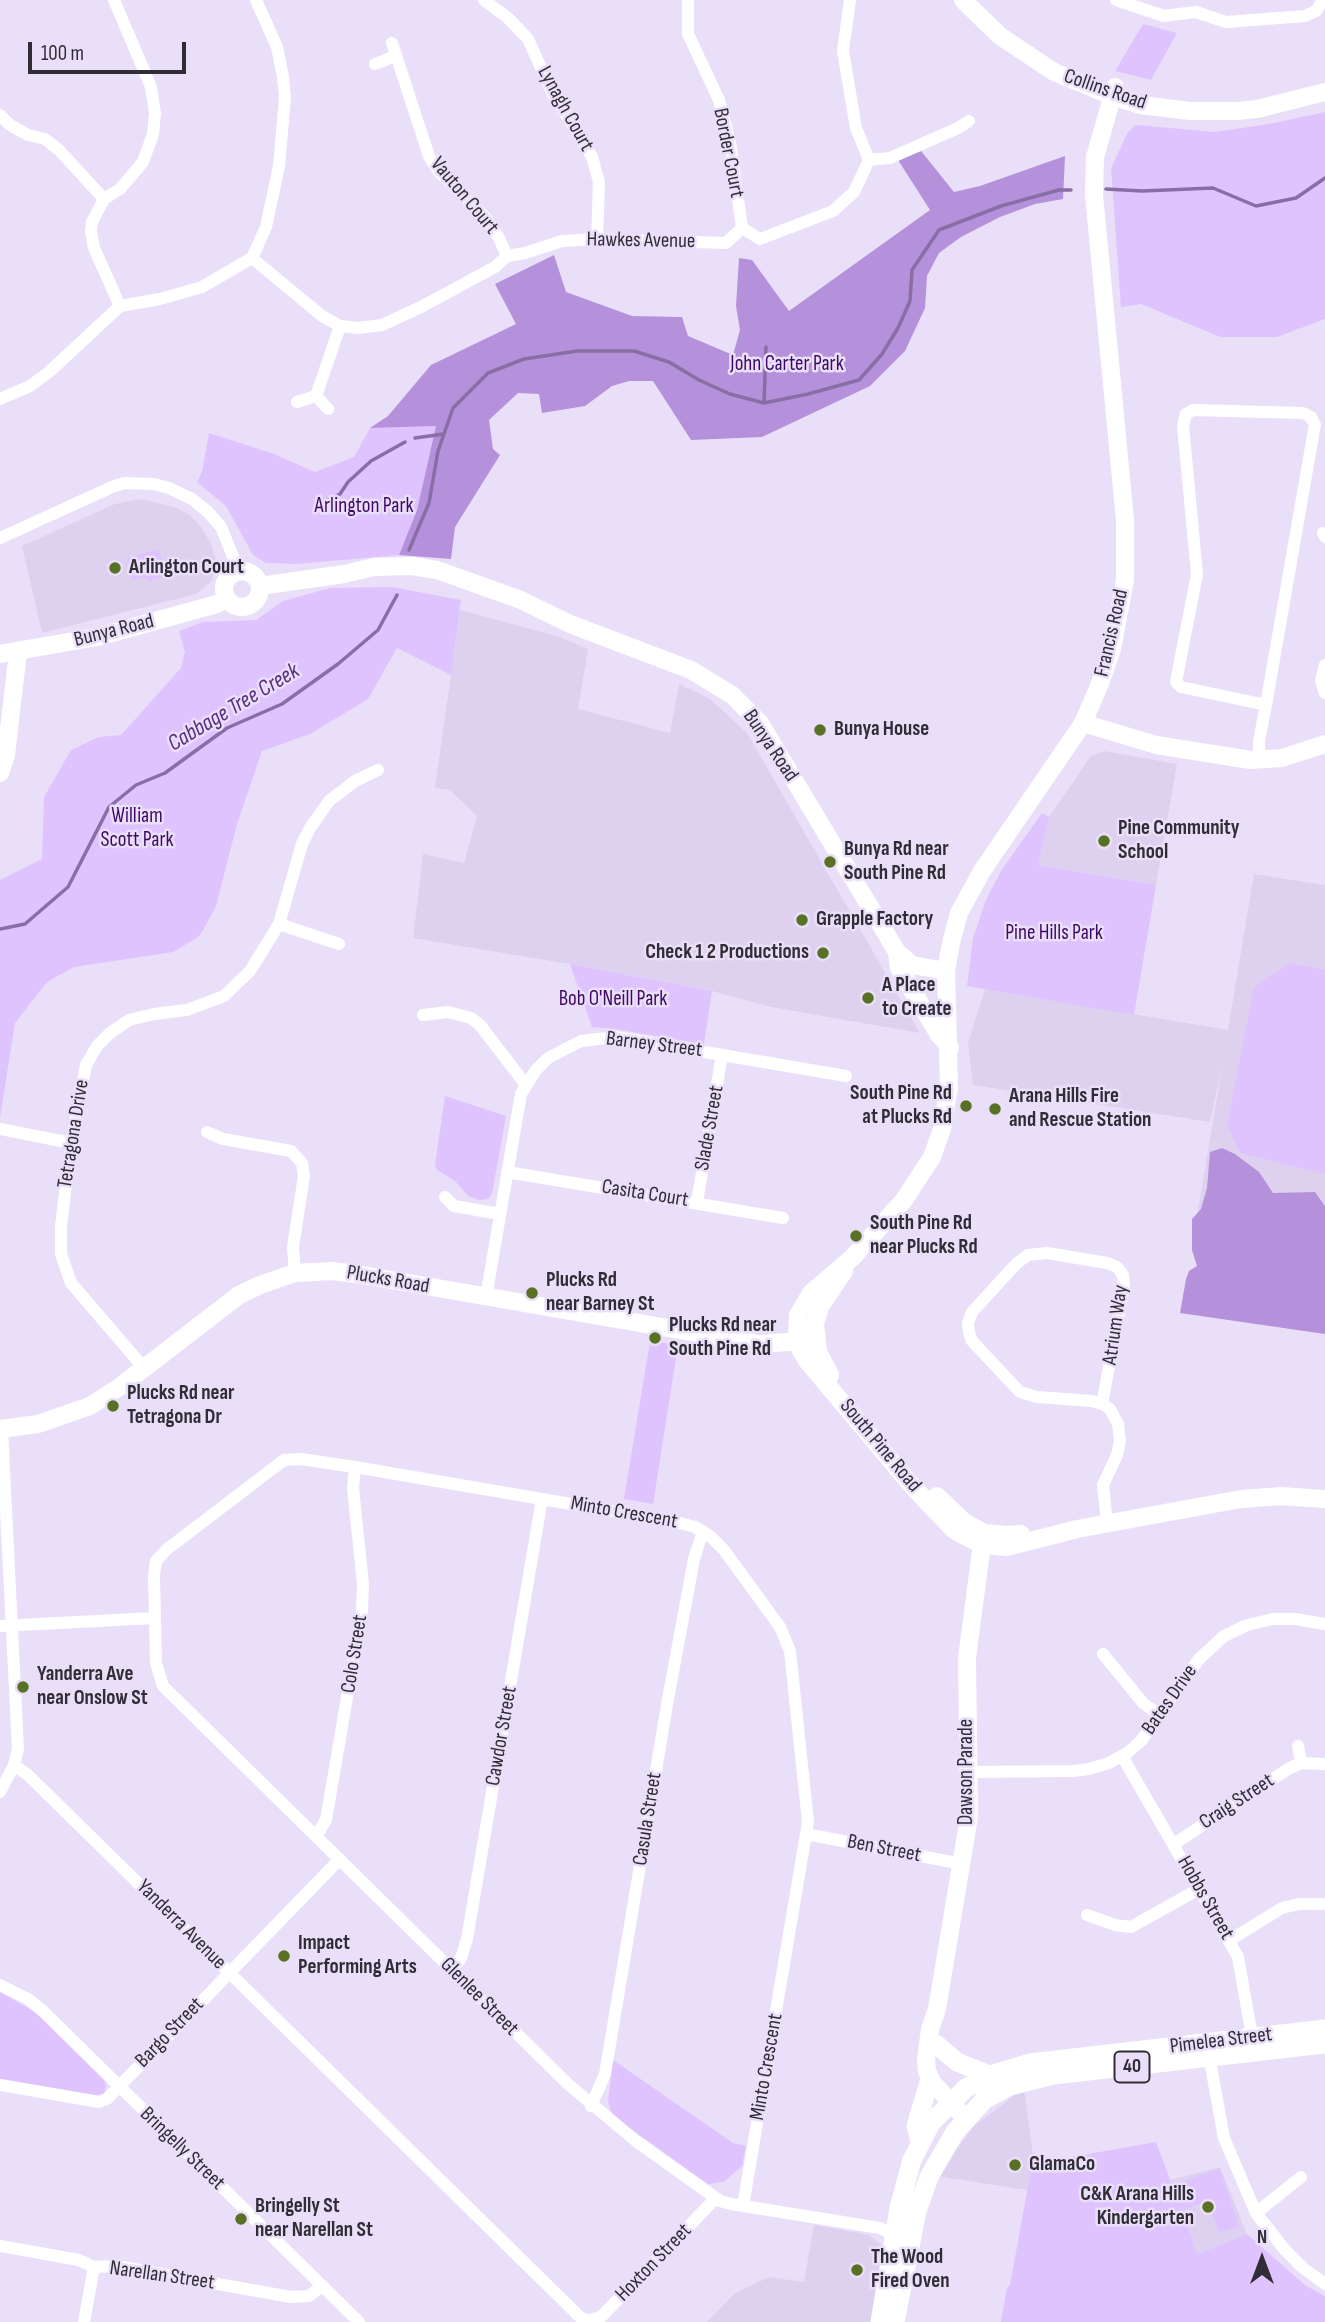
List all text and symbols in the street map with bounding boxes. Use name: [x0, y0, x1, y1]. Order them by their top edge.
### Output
scale bar: [32, 28, 189, 72]
text: 100 m: [41, 41, 84, 66]
street label: Lynagh Court: [531, 62, 599, 156]
street label: Collins Road: [1060, 64, 1150, 116]
street label: Border Court: [707, 106, 749, 200]
street label: Vauton Court: [424, 152, 504, 240]
street label: Hawkes Avenue: [586, 227, 696, 255]
park label: John Carter Park: [730, 352, 844, 378]
park label: Arlington Park: [315, 494, 413, 520]
place label: Arlington Court: [129, 555, 244, 581]
marker: Arlington Court: [107, 560, 123, 576]
street label: Francis Road: [1090, 587, 1134, 679]
street label: Bunya Road: [72, 609, 156, 653]
water label: Cabbage Tree Creek: [163, 658, 305, 758]
street label: Bunya Road: [737, 705, 803, 787]
place label: Bunya House: [834, 717, 929, 743]
marker: Bunya House: [812, 722, 828, 738]
park label: William Scott Park: [101, 804, 173, 854]
place label: Pine Community School: [1118, 816, 1240, 866]
marker: Pine Community School: [1096, 833, 1112, 849]
place label: Bunya Rd near South Pine Rd: [844, 837, 949, 887]
marker: Bunya Rd near South Pine Rd: [822, 854, 838, 870]
place label: Grapple Factory: [816, 907, 933, 933]
marker: Grapple Factory: [794, 912, 810, 928]
park label: Pine Hills Park: [1005, 921, 1103, 947]
place label: Check 1 2 Productions: [645, 940, 809, 966]
marker: Check 1 2 Productions: [815, 945, 831, 961]
place label: A Place to Create: [882, 973, 952, 1023]
park label: Bob O'Neill Park: [559, 987, 667, 1013]
marker: A Place to Create: [860, 990, 876, 1006]
street label: Barney Street: [605, 1027, 703, 1063]
street label: Tetragona Drive: [53, 1078, 95, 1190]
place label: South Pine Rd at Plucks Rd: [850, 1081, 952, 1131]
street label: Slade Street: [690, 1084, 730, 1172]
place label: Arana Hills Fire and Rescue Station: [1009, 1084, 1151, 1134]
marker: South Pine Rd at Plucks Rd: [958, 1098, 974, 1114]
marker: Arana Hills Fire and Rescue Station: [987, 1101, 1003, 1117]
street label: Casita Court: [600, 1175, 690, 1213]
place label: South Pine Rd near Plucks Rd: [870, 1211, 978, 1261]
marker: South Pine Rd near Plucks Rd: [848, 1228, 864, 1244]
street label: Plucks Road: [345, 1260, 431, 1300]
place label: Plucks Rd near Barney St: [546, 1268, 654, 1318]
street label: Atrium Way: [1098, 1284, 1134, 1366]
marker: Plucks Rd near Barney St: [524, 1285, 540, 1301]
place label: Plucks Rd near South Pine Rd: [669, 1313, 777, 1363]
marker: Plucks Rd near South Pine Rd: [647, 1330, 663, 1346]
place label: Plucks Rd near Tetragona Dr: [127, 1381, 235, 1431]
street label: South Pine Road: [834, 1394, 926, 1498]
marker: Plucks Rd near Tetragona Dr: [105, 1398, 121, 1414]
street label: Minto Crescent: [569, 1491, 679, 1535]
street label: Colo Street: [336, 1613, 374, 1695]
street label: Bates Drive: [1137, 1660, 1203, 1740]
place label: Yanderra Ave near Onslow St: [37, 1662, 148, 1712]
marker: Yanderra Ave near Onslow St: [15, 1679, 31, 1695]
street label: Cawdor Street: [481, 1684, 523, 1788]
street label: Dawson Parade: [954, 1719, 980, 1825]
street label: Craig Street: [1195, 1769, 1279, 1835]
street label: Casula Street: [628, 1771, 668, 1867]
street label: Ben Street: [845, 1830, 923, 1868]
street label: Hobbs Street: [1171, 1852, 1239, 1944]
street label: Yanderra Avenue: [131, 1875, 231, 1975]
place label: Impact Performing Arts: [298, 1931, 417, 1981]
marker: Impact Performing Arts: [276, 1948, 292, 1964]
street label: Glenlee Street: [435, 1953, 523, 2041]
street label: Bargo Street: [131, 1993, 209, 2073]
street label: Minto Crescent: [745, 2012, 789, 2122]
street label: Pimelea Street: [1168, 2022, 1274, 2060]
road number: 40: [1114, 2052, 1150, 2082]
street label: Bringelly Street: [134, 2102, 230, 2196]
place label: GlamaCo: [1029, 2152, 1095, 2178]
marker: GlamaCo: [1007, 2157, 1023, 2173]
place label: C&K Arana Hills Kindergarten: [1080, 2182, 1194, 2232]
place label: Bringelly St near Narellan St: [255, 2194, 373, 2244]
marker: C&K Arana Hills Kindergarten: [1200, 2199, 1216, 2215]
marker: Bringelly St near Narellan St: [233, 2211, 249, 2227]
street label: Hoxton Street: [611, 2219, 697, 2307]
north arrow: [1227, 2224, 1297, 2294]
text: N: [1257, 2226, 1267, 2249]
place label: The Wood Fired Oven: [871, 2245, 950, 2295]
street label: Narellan Street: [108, 2256, 216, 2296]
marker: The Wood Fired Oven: [849, 2262, 865, 2278]

